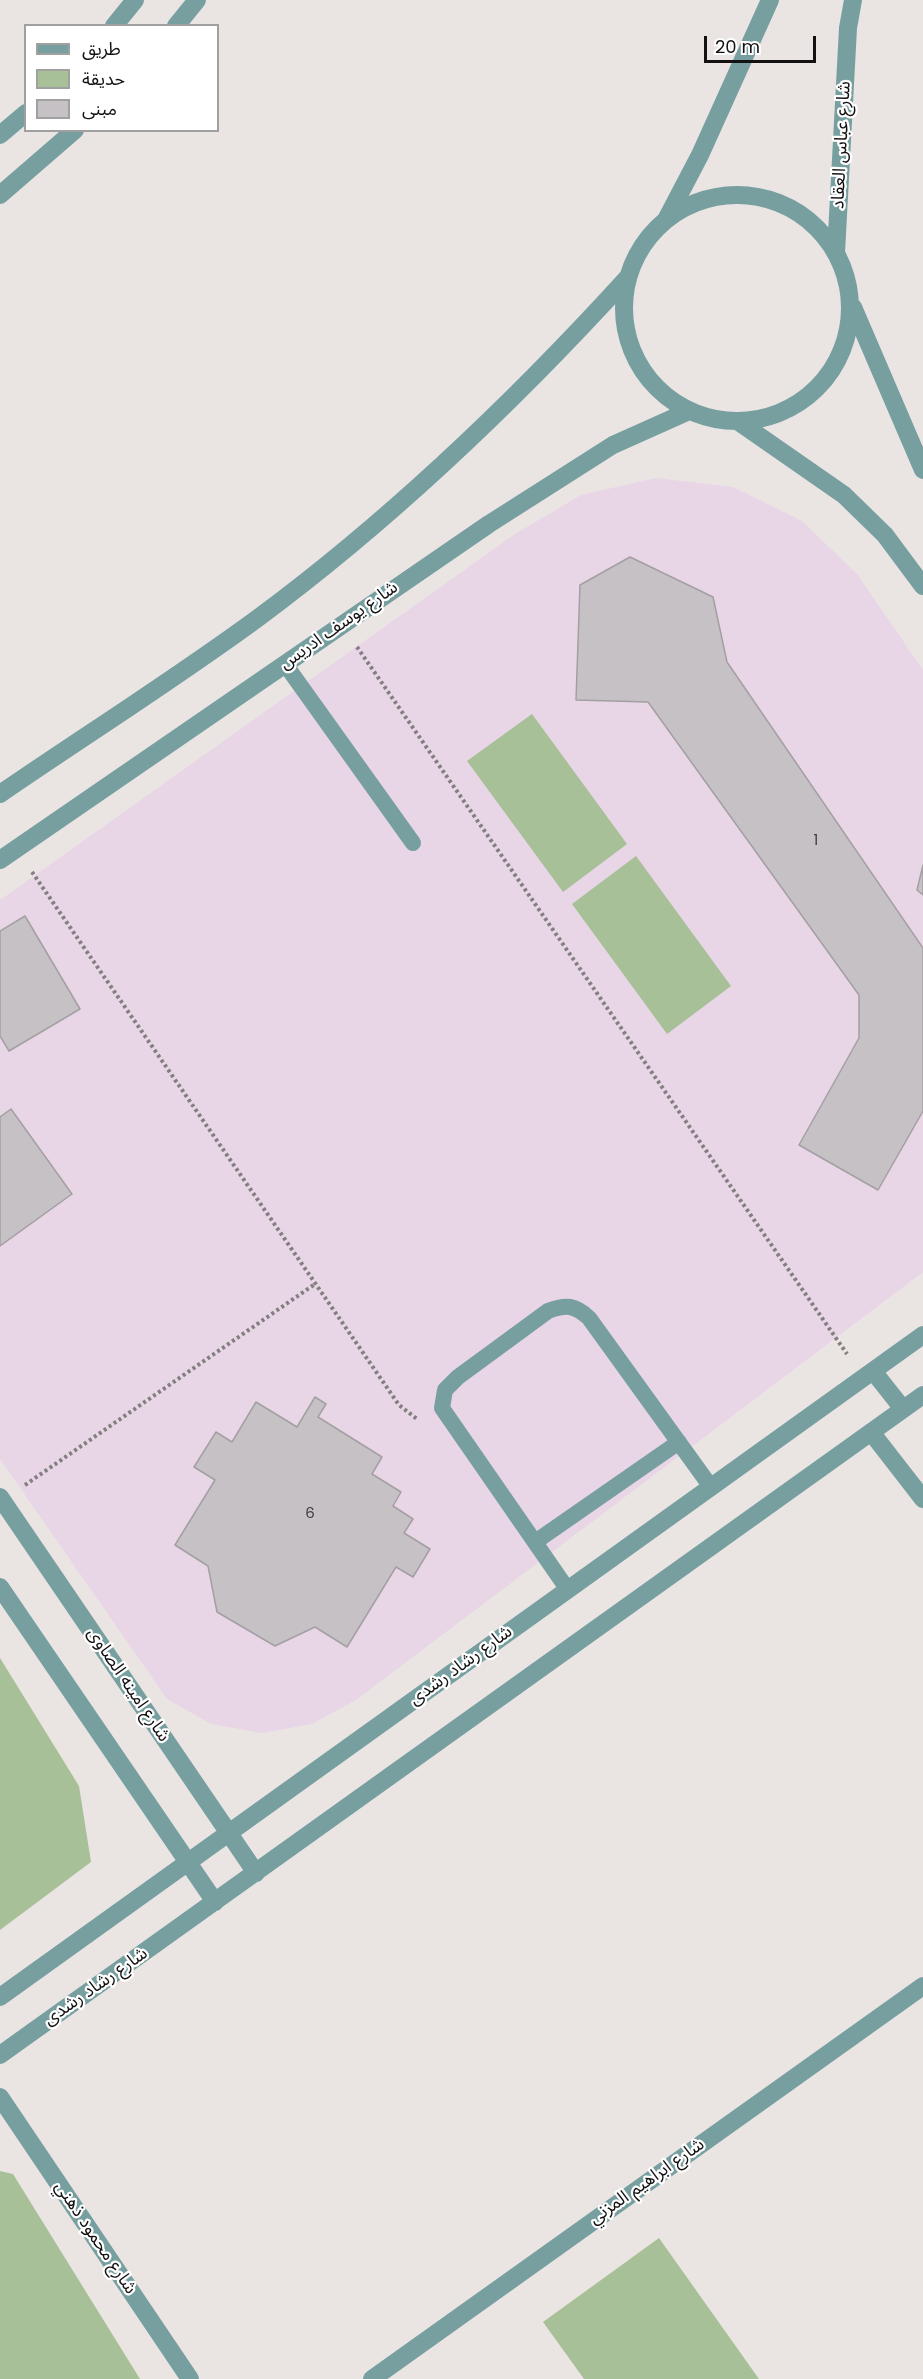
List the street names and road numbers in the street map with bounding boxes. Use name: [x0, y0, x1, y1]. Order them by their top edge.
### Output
street label: شارع عباس العقاد: [828, 81, 856, 209]
street label: شارع يوسف ادريس: [276, 577, 402, 675]
street label: شارع رشاد رشدى: [405, 1621, 517, 1711]
street label: شارع امينه الصاوى: [82, 1624, 174, 1746]
street label: شارع رشاد رشدى: [40, 1943, 152, 2031]
street label: شارع ابراهيم المزني: [585, 2134, 709, 2230]
street label: شارع محمود ذهني: [49, 2177, 141, 2299]

